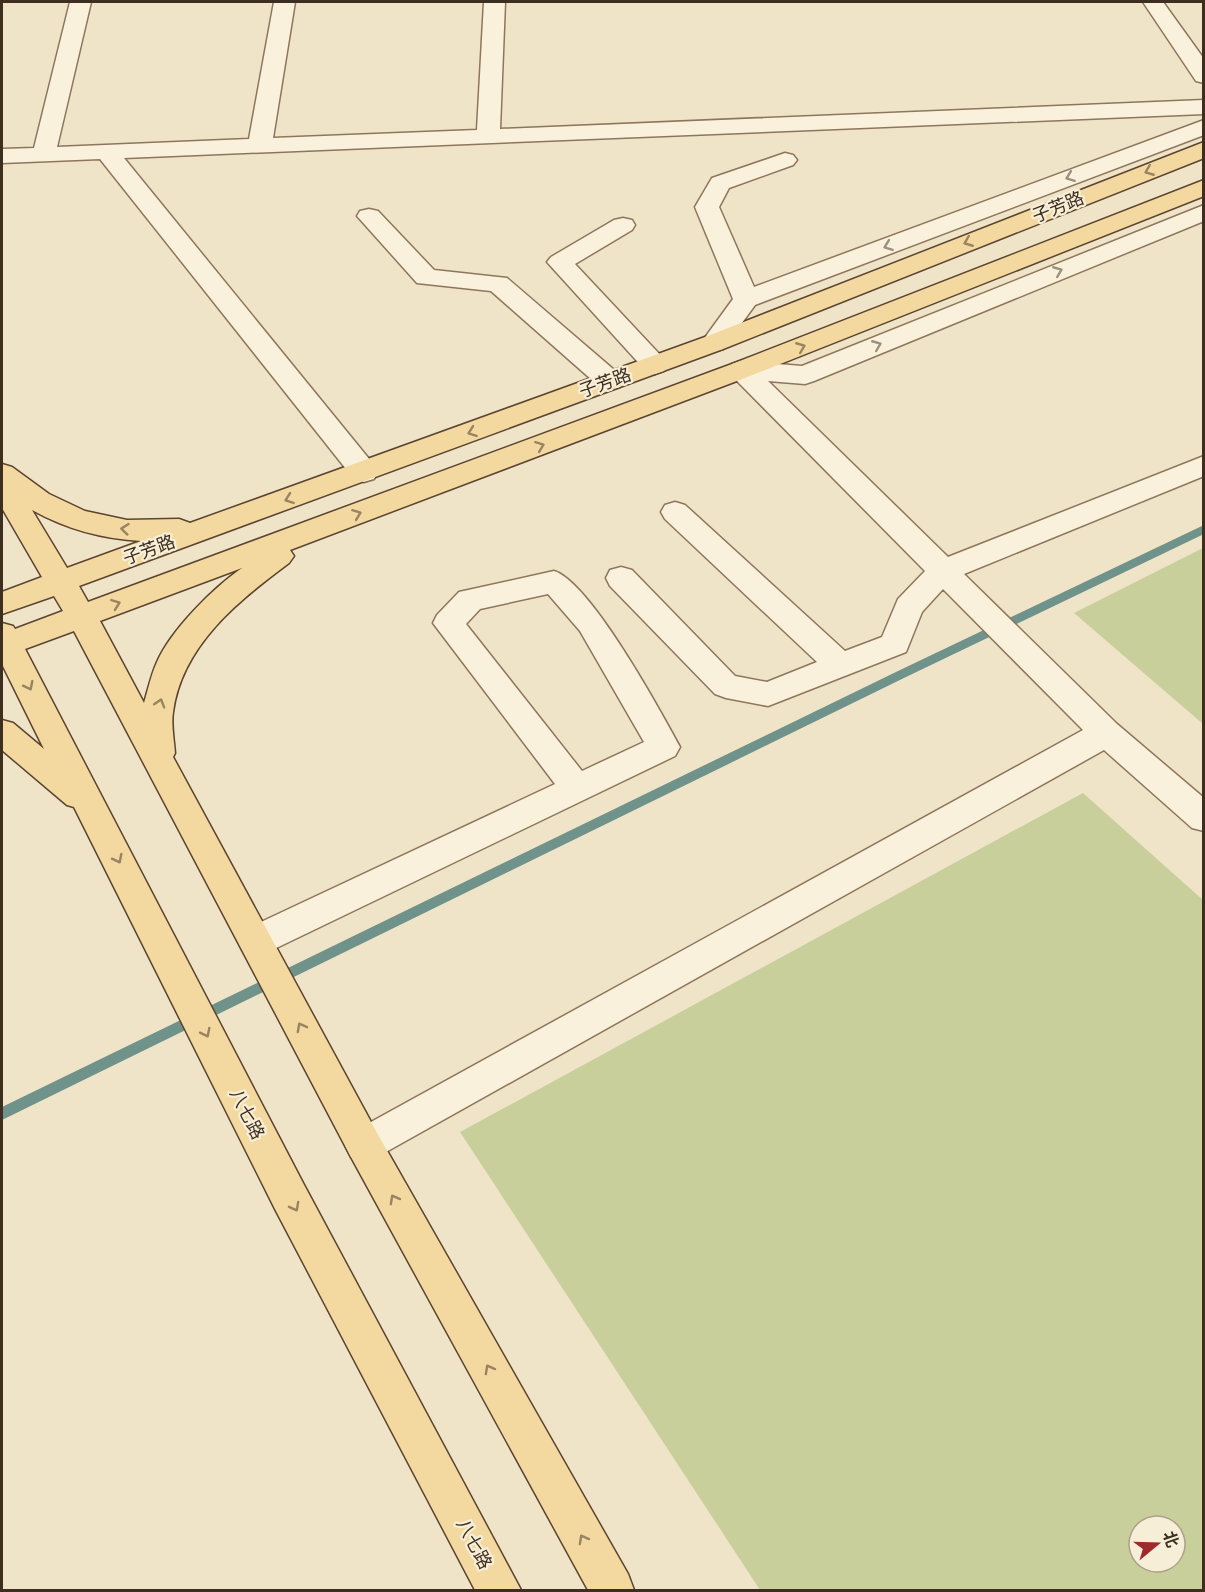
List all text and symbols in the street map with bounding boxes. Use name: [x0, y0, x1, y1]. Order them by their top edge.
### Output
one-way arrow: [1144, 163, 1155, 176]
one-way arrow: [1065, 170, 1076, 183]
street label: 子芳路: [1028, 186, 1087, 227]
one-way arrow: [963, 235, 974, 248]
one-way arrow: [883, 239, 894, 251]
one-way arrow: [1052, 266, 1063, 278]
one-way arrow: [871, 340, 882, 352]
one-way arrow: [795, 341, 806, 354]
street label: 子芳路: [576, 362, 634, 403]
one-way arrow: [467, 425, 478, 437]
one-way arrow: [534, 440, 545, 453]
one-way arrow: [284, 492, 295, 505]
one-way arrow: [351, 509, 362, 521]
one-way arrow: [121, 523, 130, 536]
street label: 子芳路: [120, 529, 178, 570]
one-way arrow: [110, 599, 121, 612]
one-way arrow: [22, 679, 34, 690]
one-way arrow: [153, 698, 165, 709]
one-way arrow: [111, 853, 122, 864]
one-way arrow: [297, 1023, 308, 1033]
one-way arrow: [199, 1027, 210, 1038]
street label: 八七路: [225, 1084, 270, 1143]
one-way arrow: [390, 1194, 401, 1205]
one-way arrow: [288, 1201, 299, 1211]
one-way arrow: [485, 1365, 496, 1375]
north arrow: [1127, 1514, 1187, 1574]
street label: 八七路: [452, 1515, 497, 1573]
text: 北: [1159, 1528, 1183, 1550]
one-way arrow: [579, 1535, 590, 1546]

